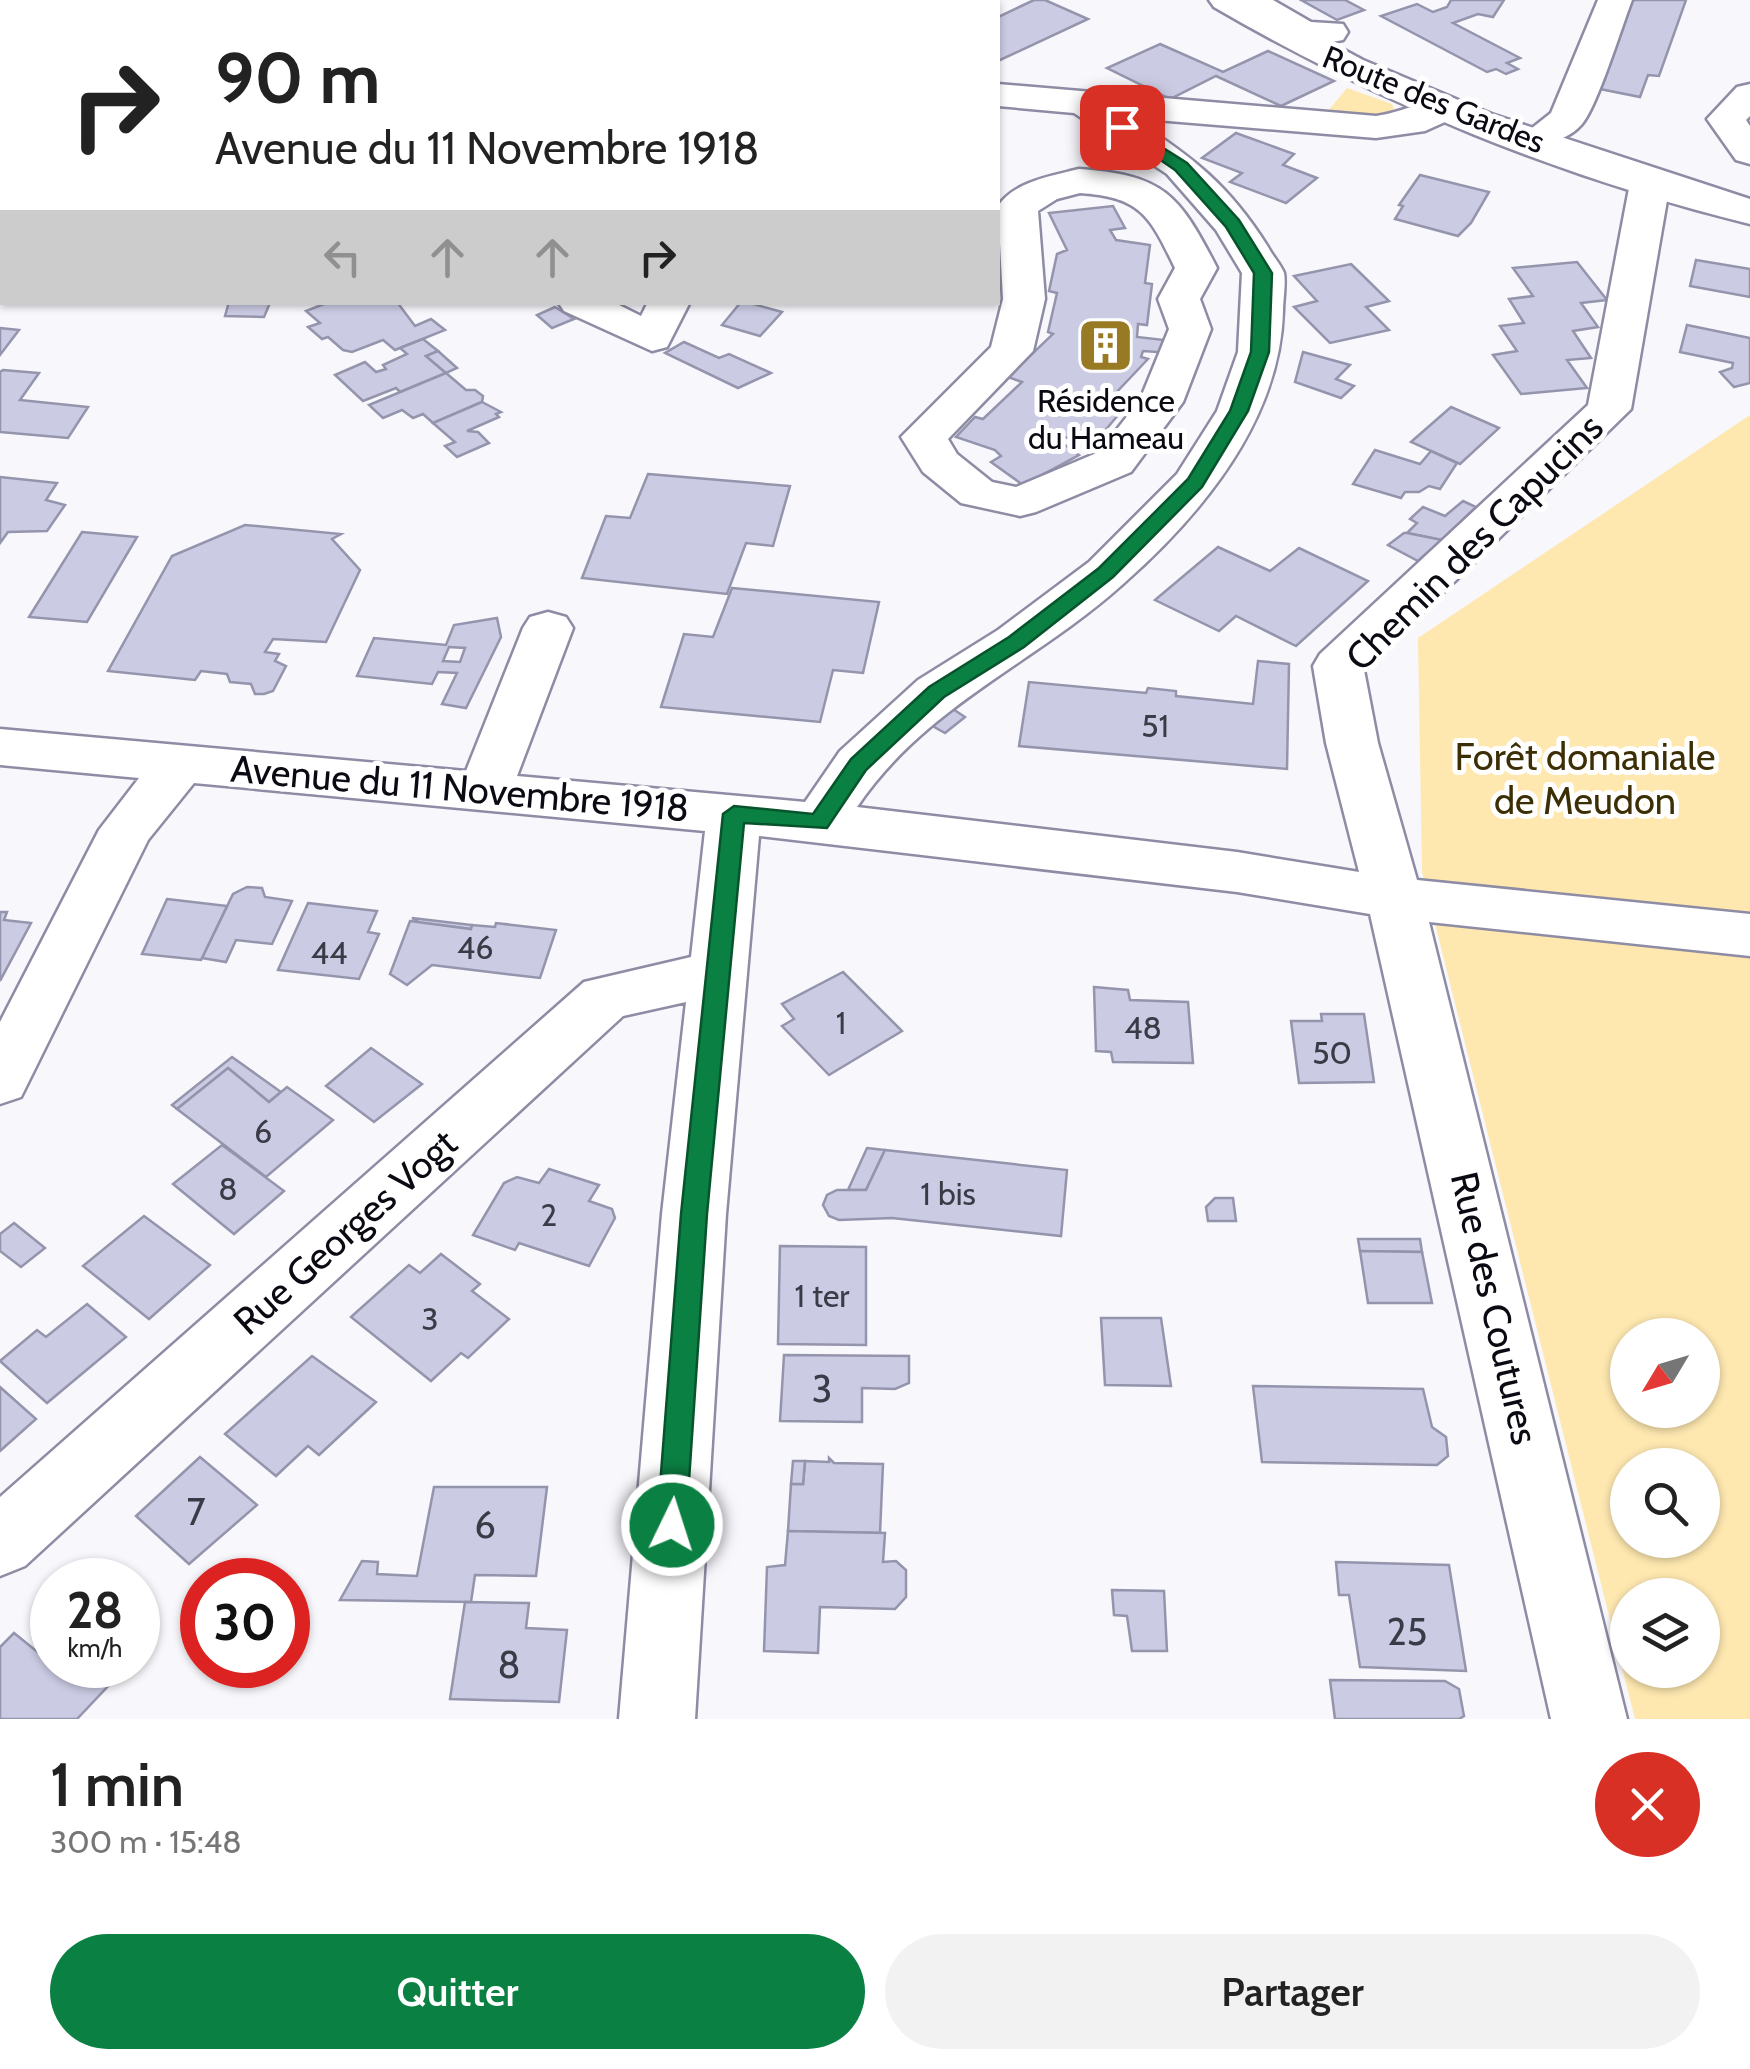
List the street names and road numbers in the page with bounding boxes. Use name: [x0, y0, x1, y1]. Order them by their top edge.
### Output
street label: Route des Gardes: [1317, 37, 1551, 161]
street label: Chemin des Capucins: [1336, 404, 1612, 680]
street label: Avenue du 11 Novembre 1918: [229, 745, 691, 831]
street label: Rue Georges Vogt: [224, 1119, 466, 1345]
street label: Rue des Coutures: [1441, 1167, 1549, 1449]

